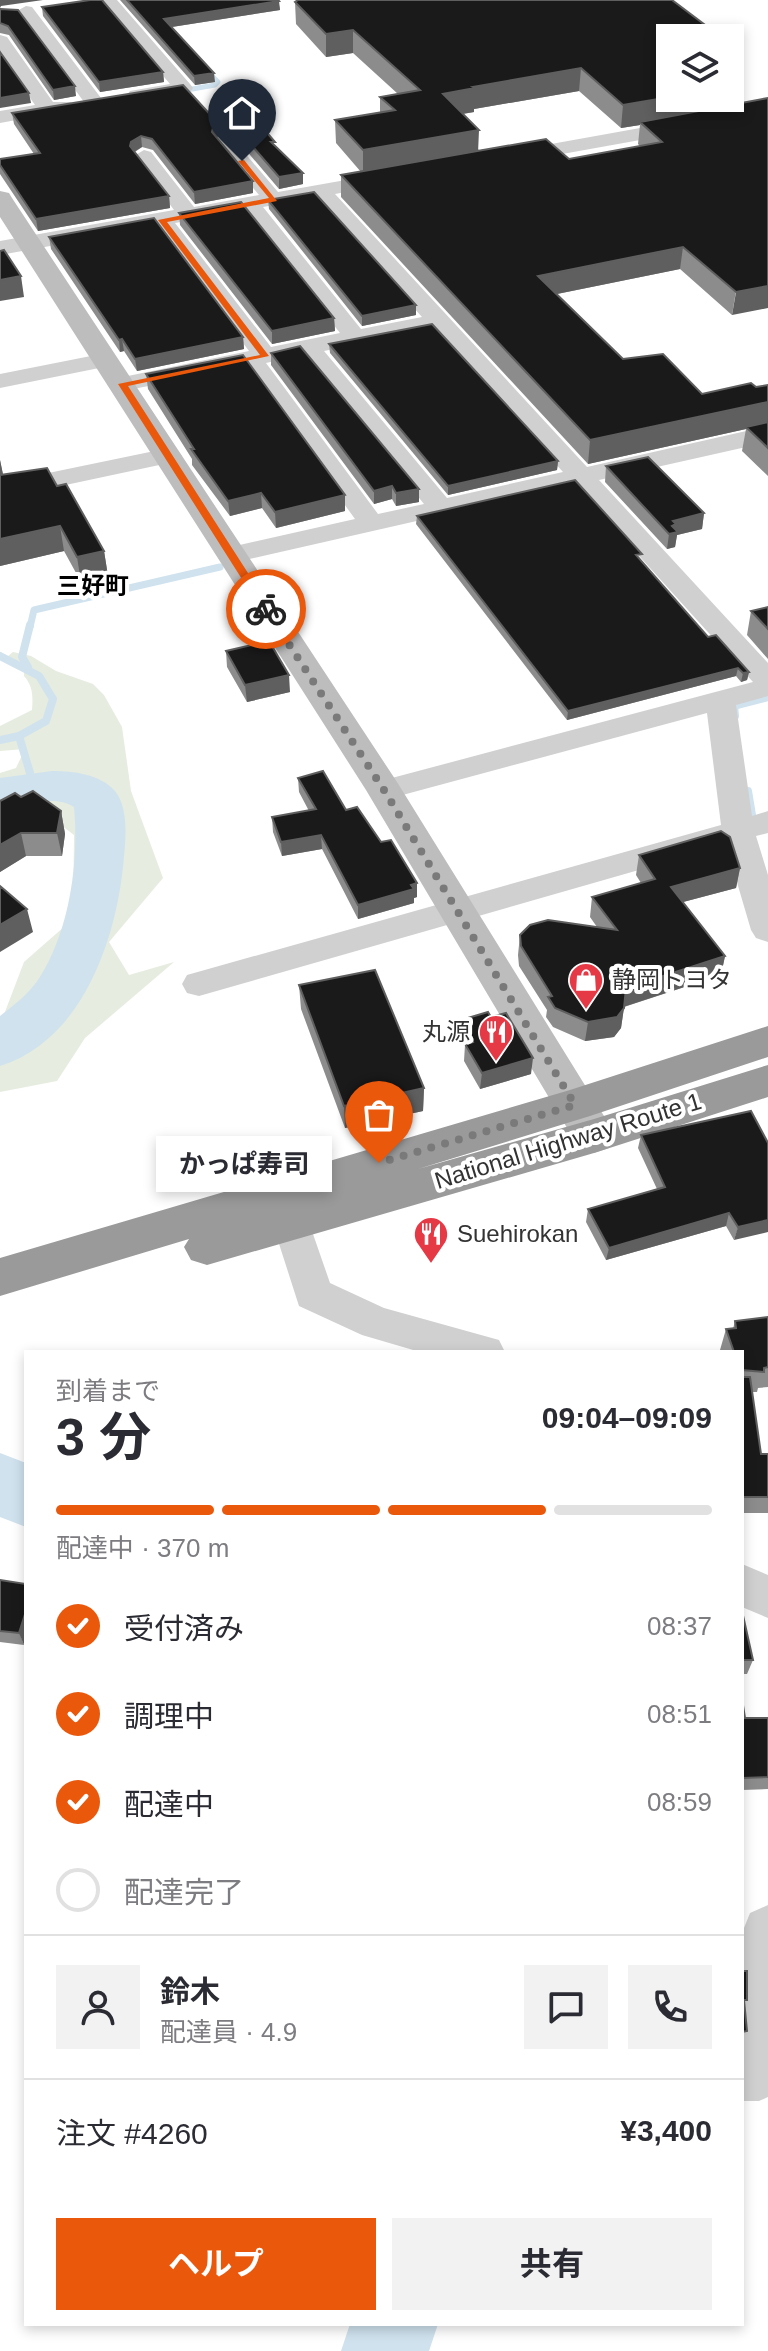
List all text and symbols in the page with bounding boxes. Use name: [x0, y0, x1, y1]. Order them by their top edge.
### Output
map controls: [656, 24, 744, 112]
button: layers: [656, 24, 744, 112]
pin: [208, 79, 276, 161]
icon: home: [220, 91, 264, 135]
courier: [226, 569, 306, 649]
district label: 三好町: [57, 572, 129, 599]
icon: bike: [244, 587, 288, 631]
shop icon: 静岡トヨタ: [567, 961, 605, 1011]
place label: 静岡トヨタ: [612, 966, 732, 993]
restaurant icon: 丸源: [477, 1013, 515, 1063]
place label: 丸源: [422, 1018, 470, 1045]
pin: [345, 1081, 413, 1163]
street label: National Highway Route 1: [431, 1087, 704, 1194]
icon: bag: [357, 1093, 401, 1137]
callout: かっぱ寿司: [155, 1135, 331, 1191]
text: かっぱ寿司: [179, 1149, 309, 1179]
restaurant icon: Suehirokan: [412, 1215, 450, 1265]
place label: Suehirokan: [457, 1220, 578, 1247]
text: 到着まで: [56, 1376, 160, 1406]
text: 09:04–09:09: [542, 1401, 712, 1434]
text: 3 分: [56, 1408, 151, 1466]
text: 配達中 · 370 m: [56, 1533, 229, 1563]
icon: check: [56, 1604, 100, 1648]
text: 08:37: [647, 1611, 712, 1641]
text: 受付済み: [124, 1612, 244, 1645]
icon: check: [56, 1692, 100, 1736]
text: 08:51: [647, 1699, 712, 1729]
text: 調理中: [124, 1700, 214, 1733]
icon: check: [56, 1780, 100, 1824]
text: 08:59: [647, 1787, 712, 1817]
text: 配達中: [124, 1788, 214, 1821]
text: 配達完了: [124, 1876, 244, 1909]
button: person: [56, 1965, 140, 2049]
button: chat: [524, 1965, 608, 2049]
button: phone: [628, 1965, 712, 2049]
text: 鈴木: [160, 1975, 220, 2008]
text: 配達員 · 4.9: [160, 2017, 297, 2047]
text: ¥3,400: [620, 2114, 712, 2147]
text: 注文 #4260: [56, 2117, 208, 2150]
button: ヘルプ: [56, 2218, 376, 2310]
button: 共有: [392, 2218, 712, 2310]

